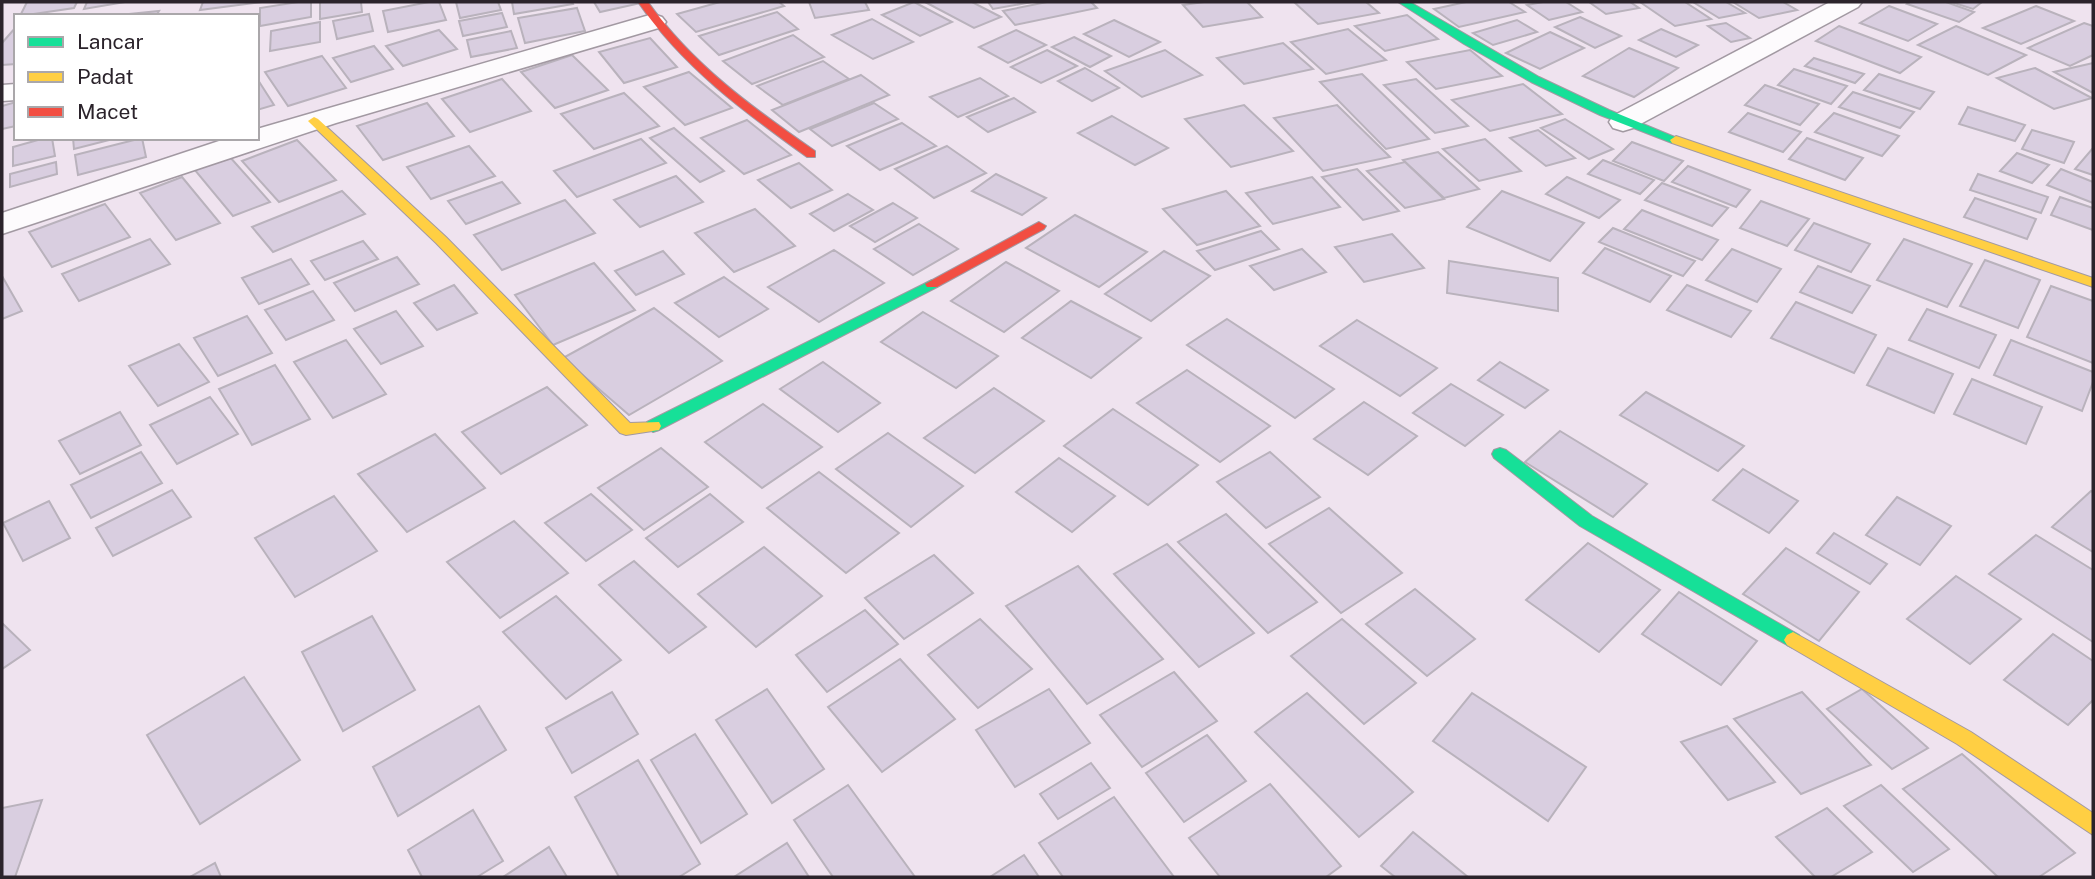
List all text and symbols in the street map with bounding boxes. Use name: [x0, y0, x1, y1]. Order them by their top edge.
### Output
legend: [14, 14, 259, 140]
text: Lancar: [77, 29, 144, 54]
text: Padat: [77, 64, 134, 89]
text: Macet: [77, 99, 138, 124]

